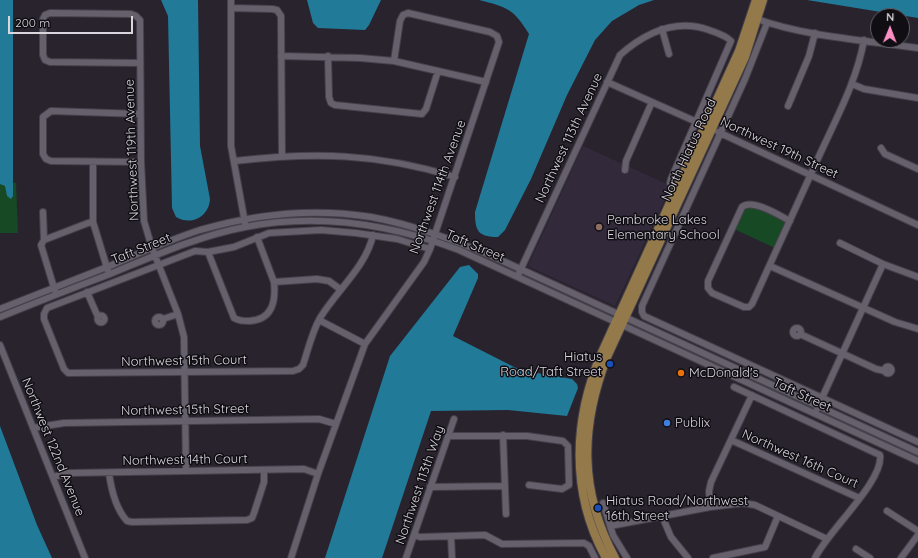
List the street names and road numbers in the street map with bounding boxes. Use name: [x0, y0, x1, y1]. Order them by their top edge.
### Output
street label: Northwest 113th Avenue: [532, 71, 606, 205]
street label: Northwest 119th Avenue: [122, 79, 142, 221]
street label: North Hiatus Road: [658, 96, 720, 204]
street label: Northwest 19th Street: [718, 114, 840, 182]
street label: Northwest 114th Avenue: [406, 118, 470, 256]
street label: Taft Street: [443, 227, 507, 265]
street label: Taft Street: [109, 230, 173, 268]
street label: Northwest 15th Court: [121, 352, 247, 370]
street label: Taft Street: [770, 375, 834, 415]
street label: Northwest 122nd Avenue: [18, 376, 88, 518]
street label: Northwest 15th Street: [121, 401, 249, 419]
street label: Northwest 113th Way: [392, 423, 448, 547]
street label: Northwest 16th Court: [739, 426, 861, 492]
street label: Northwest 14th Court: [122, 451, 248, 469]

